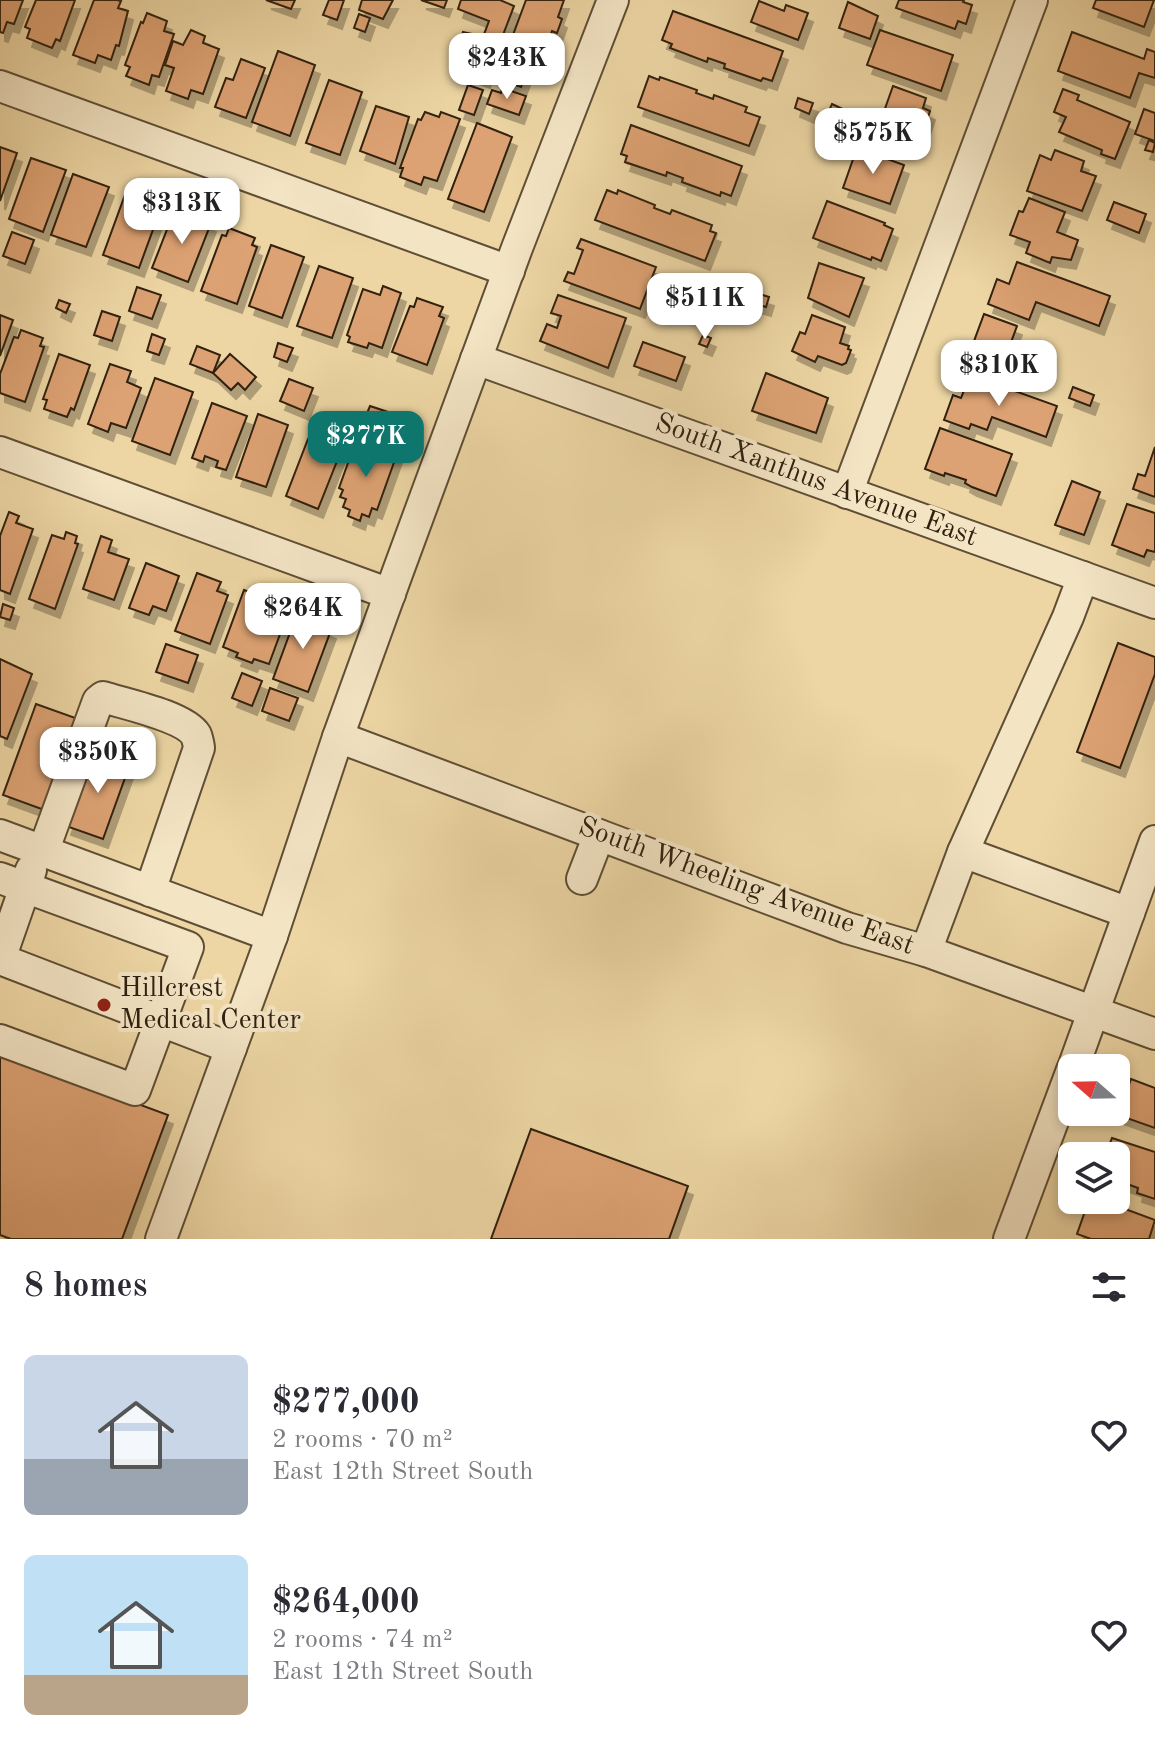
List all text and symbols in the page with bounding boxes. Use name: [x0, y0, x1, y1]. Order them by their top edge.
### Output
pin: $243K: [451, 33, 563, 101]
text: $243K: [467, 46, 547, 72]
pin: $575K: [817, 108, 929, 176]
text: $575K: [833, 121, 913, 147]
pin: $313K: [126, 178, 238, 246]
text: $313K: [142, 191, 222, 217]
pin: $511K: [649, 273, 761, 341]
text: $511K: [665, 286, 745, 312]
pin: $310K: [943, 340, 1055, 408]
text: $310K: [959, 353, 1039, 379]
street label: South Xanthus Avenue East: [651, 410, 981, 552]
pin: $277K: [310, 411, 422, 479]
text: $277K: [326, 424, 406, 450]
pin: $264K: [247, 583, 359, 651]
text: $264K: [263, 596, 343, 622]
pin: $350K: [42, 727, 154, 795]
text: $350K: [58, 740, 138, 766]
street label: South Wheeling Avenue East: [574, 813, 918, 961]
place label: Hillcrest Medical Center: [120, 975, 301, 1035]
marker: Hillcrest Medical Center: [95, 996, 113, 1014]
north arrow: [1058, 1054, 1130, 1126]
map controls: [1058, 1054, 1130, 1214]
button: layers: [1058, 1142, 1130, 1214]
icon: filters: [1087, 1265, 1131, 1309]
text: 8 homes: [24, 1270, 147, 1304]
text: $277,000: [272, 1386, 420, 1420]
icon: home: [88, 1387, 184, 1483]
icon: heart: [1087, 1413, 1131, 1457]
text: 2 rooms · 70 m²: [272, 1427, 453, 1453]
text: East 12th Street South: [272, 1459, 533, 1485]
text: $264,000: [272, 1586, 420, 1620]
icon: home: [88, 1587, 184, 1683]
icon: heart: [1087, 1613, 1131, 1657]
text: 2 rooms · 74 m²: [272, 1627, 453, 1653]
text: East 12th Street South: [272, 1659, 533, 1685]

